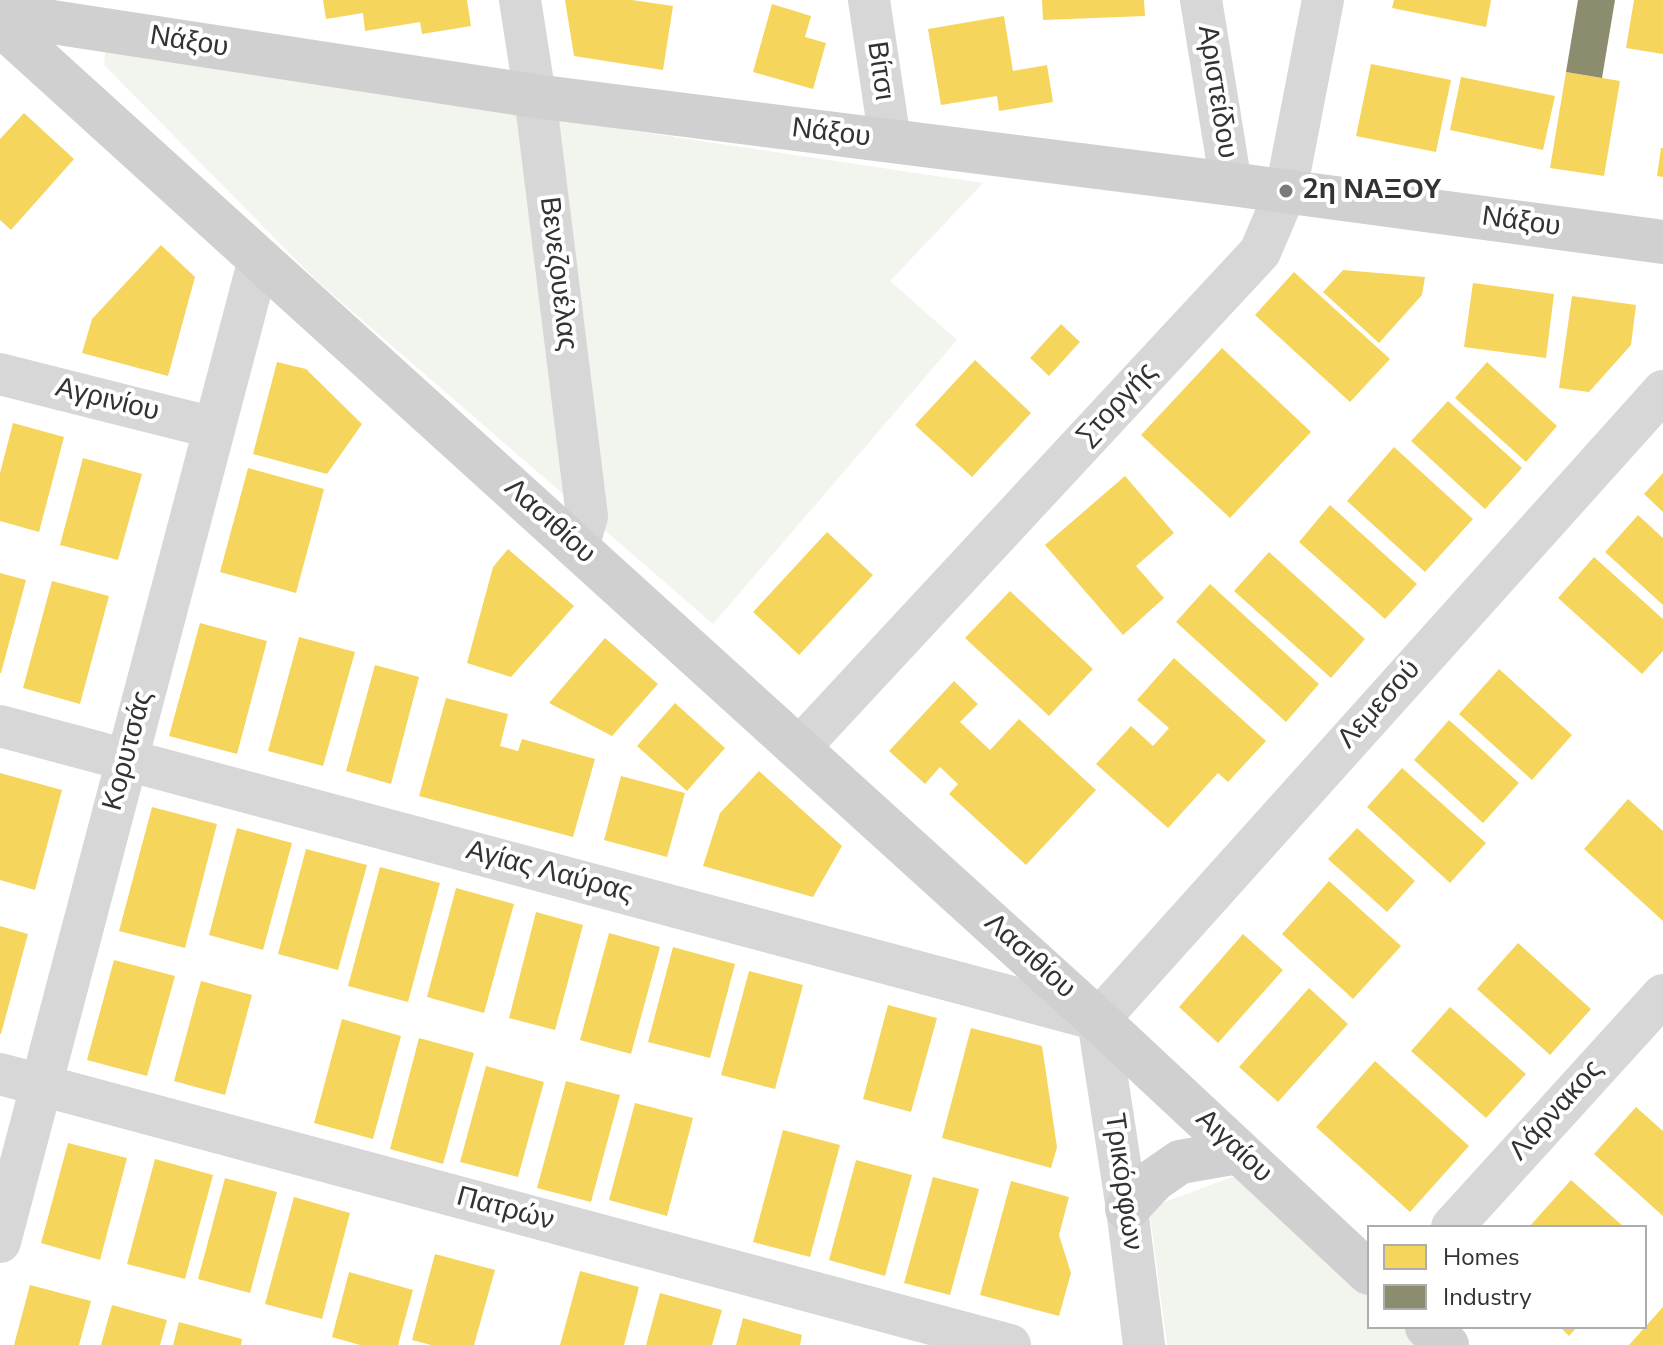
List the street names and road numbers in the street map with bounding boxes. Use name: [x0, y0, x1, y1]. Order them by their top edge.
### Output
street label: Νάξου: [147, 20, 231, 66]
street label: Αριστείδου: [1189, 23, 1243, 161]
street label: Βίτσι: [858, 39, 900, 103]
street label: Νάξου: [790, 113, 872, 155]
street label: Βενεζουέλας: [531, 195, 583, 353]
street label: Νάξου: [1480, 201, 1562, 245]
street label: Στοργής: [1071, 356, 1165, 454]
street label: Αγρινίου: [52, 372, 162, 430]
street label: Λασιθίου: [496, 472, 602, 572]
street label: Λεμεσού: [1332, 654, 1428, 756]
street label: Κορυτσάς: [97, 687, 161, 815]
street label: Αγίας Λαύρας: [462, 835, 636, 911]
street label: Λασιθίου: [976, 907, 1082, 1007]
street label: Λάρνακος: [1503, 1054, 1611, 1168]
street label: Αιγαίου: [1188, 1103, 1278, 1191]
street label: Τρικόρφων: [1096, 1111, 1148, 1253]
street label: Πατρών: [453, 1181, 557, 1239]

